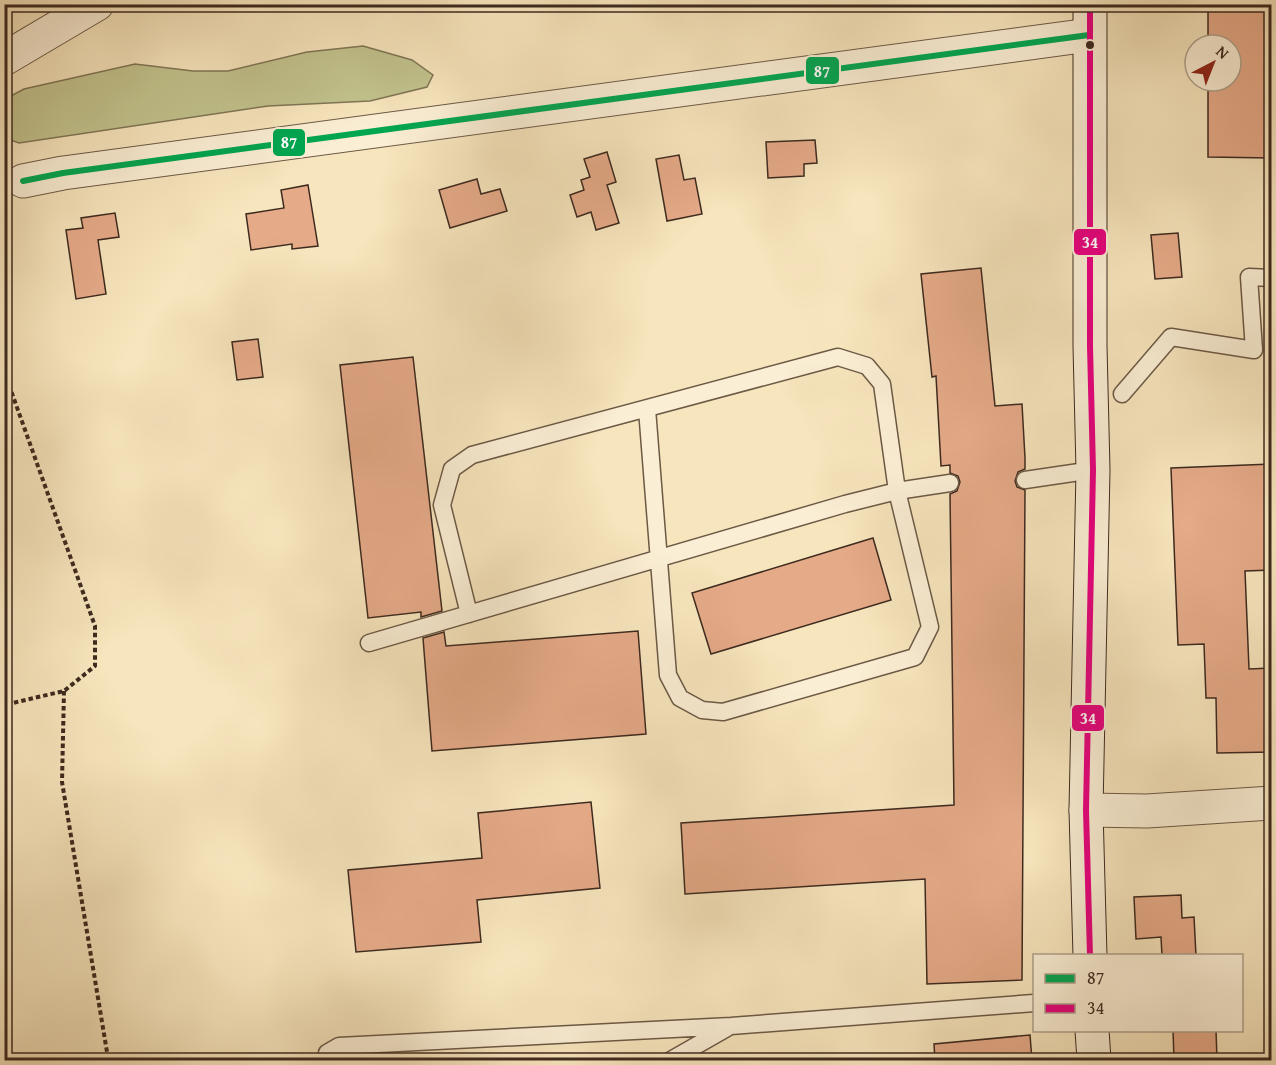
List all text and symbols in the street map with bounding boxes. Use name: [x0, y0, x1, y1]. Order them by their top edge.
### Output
north arrow: [1183, 33, 1243, 93]
unlabelled marker: [1084, 39, 1096, 51]
text: N: [1211, 39, 1235, 65]
line badge: 87: [805, 56, 840, 85]
text: 87: [814, 59, 830, 83]
line badge: 87: [272, 128, 306, 157]
text: 87: [281, 130, 297, 154]
line badge: 34: [1073, 228, 1107, 256]
text: 34: [1082, 230, 1098, 254]
line badge: 34: [1071, 704, 1105, 732]
text: 34: [1080, 706, 1096, 730]
legend: [1033, 954, 1243, 1032]
text: 87: [1087, 964, 1104, 991]
text: 34: [1087, 994, 1104, 1021]

